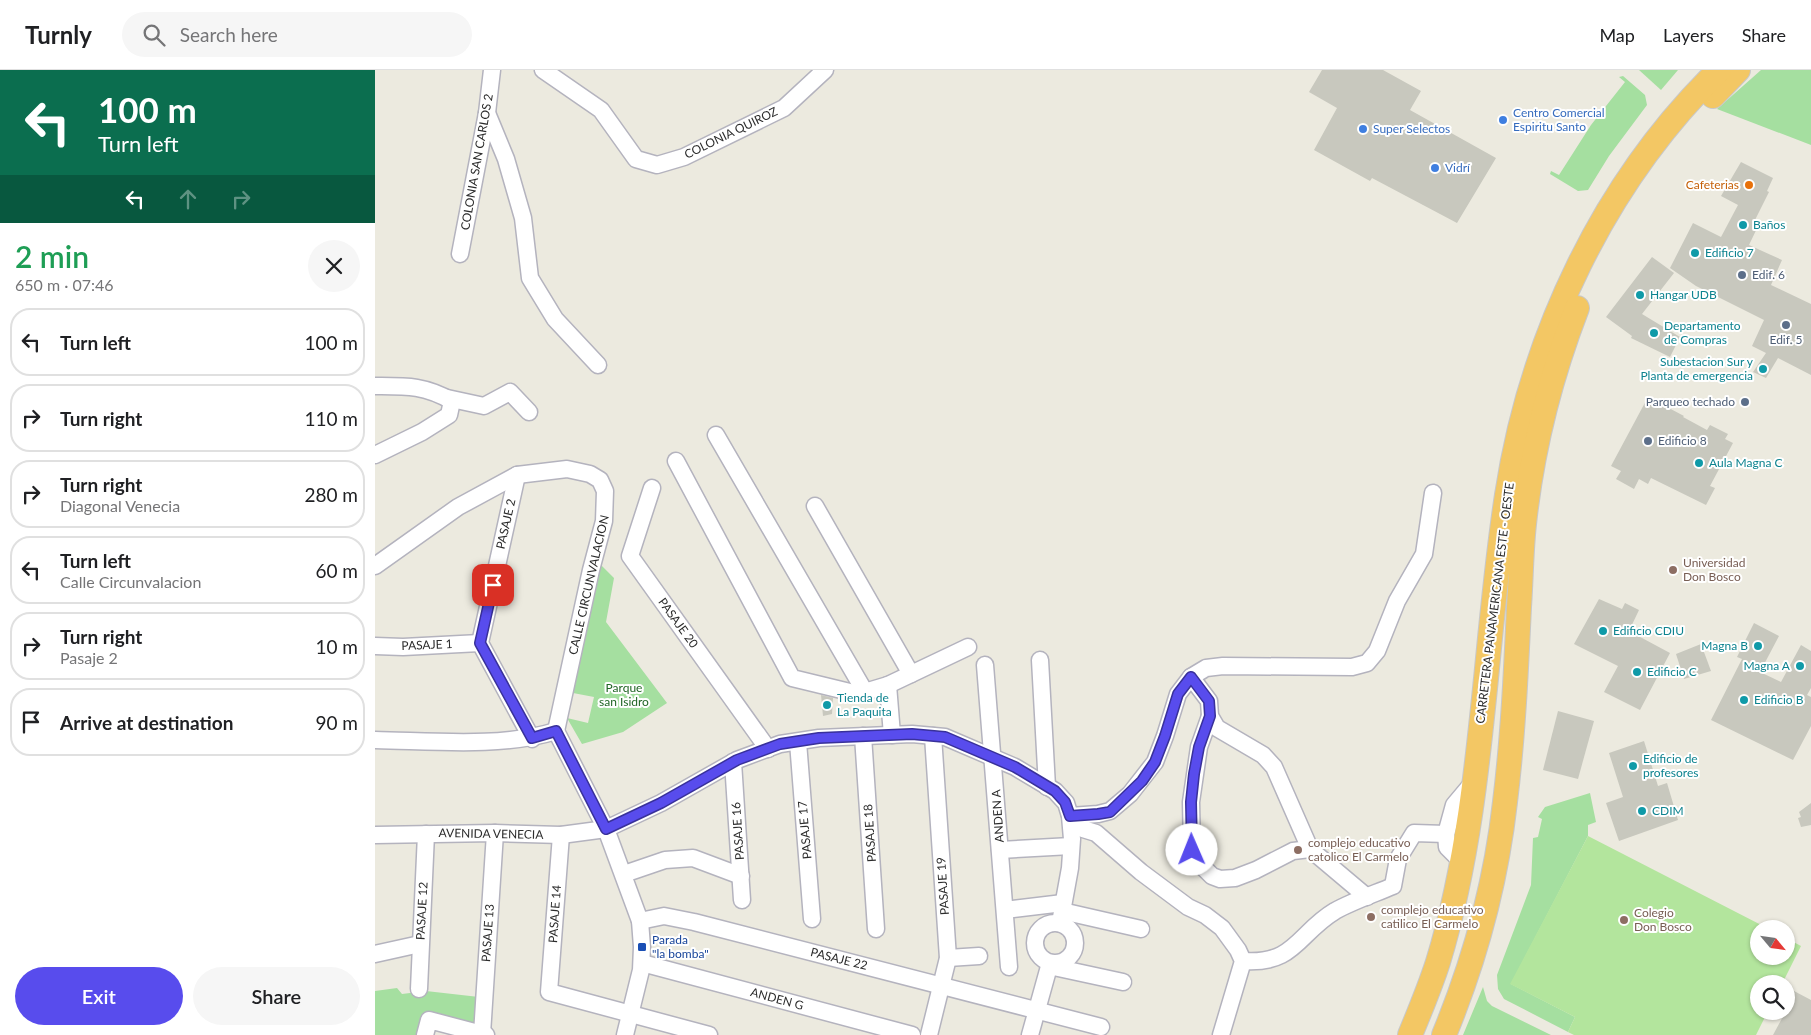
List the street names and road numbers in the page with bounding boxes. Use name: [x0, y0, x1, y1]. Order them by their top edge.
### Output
street label: COLONIA SAN CARLOS 2: [457, 92, 496, 231]
street label: COLONIA QUIROZ: [682, 103, 780, 162]
street label: CARRETERA PANAMERICANA ESTE - OESTE: [1472, 482, 1517, 724]
street label: PASAJE 2: [492, 497, 519, 551]
street label: CALLE CIRCUNVALACION: [565, 513, 612, 656]
street label: PASAJE 20: [655, 595, 702, 651]
street label: PASAJE 1: [401, 636, 453, 653]
street label: ANDEN A: [988, 788, 1007, 843]
street label: PASAJE 17: [794, 800, 815, 860]
street label: PASAJE 16: [728, 801, 747, 861]
street label: PASAJE 18: [860, 803, 879, 863]
street label: AVENIDA VENECIA: [438, 825, 544, 842]
street label: PASAJE 19: [933, 856, 952, 916]
street label: PASAJE 12: [412, 881, 431, 940]
street label: PASAJE 14: [545, 884, 564, 944]
street label: PASAJE 13: [478, 903, 497, 963]
street label: PASAJE 22: [809, 944, 869, 973]
street label: ANDEN G: [749, 984, 806, 1013]

